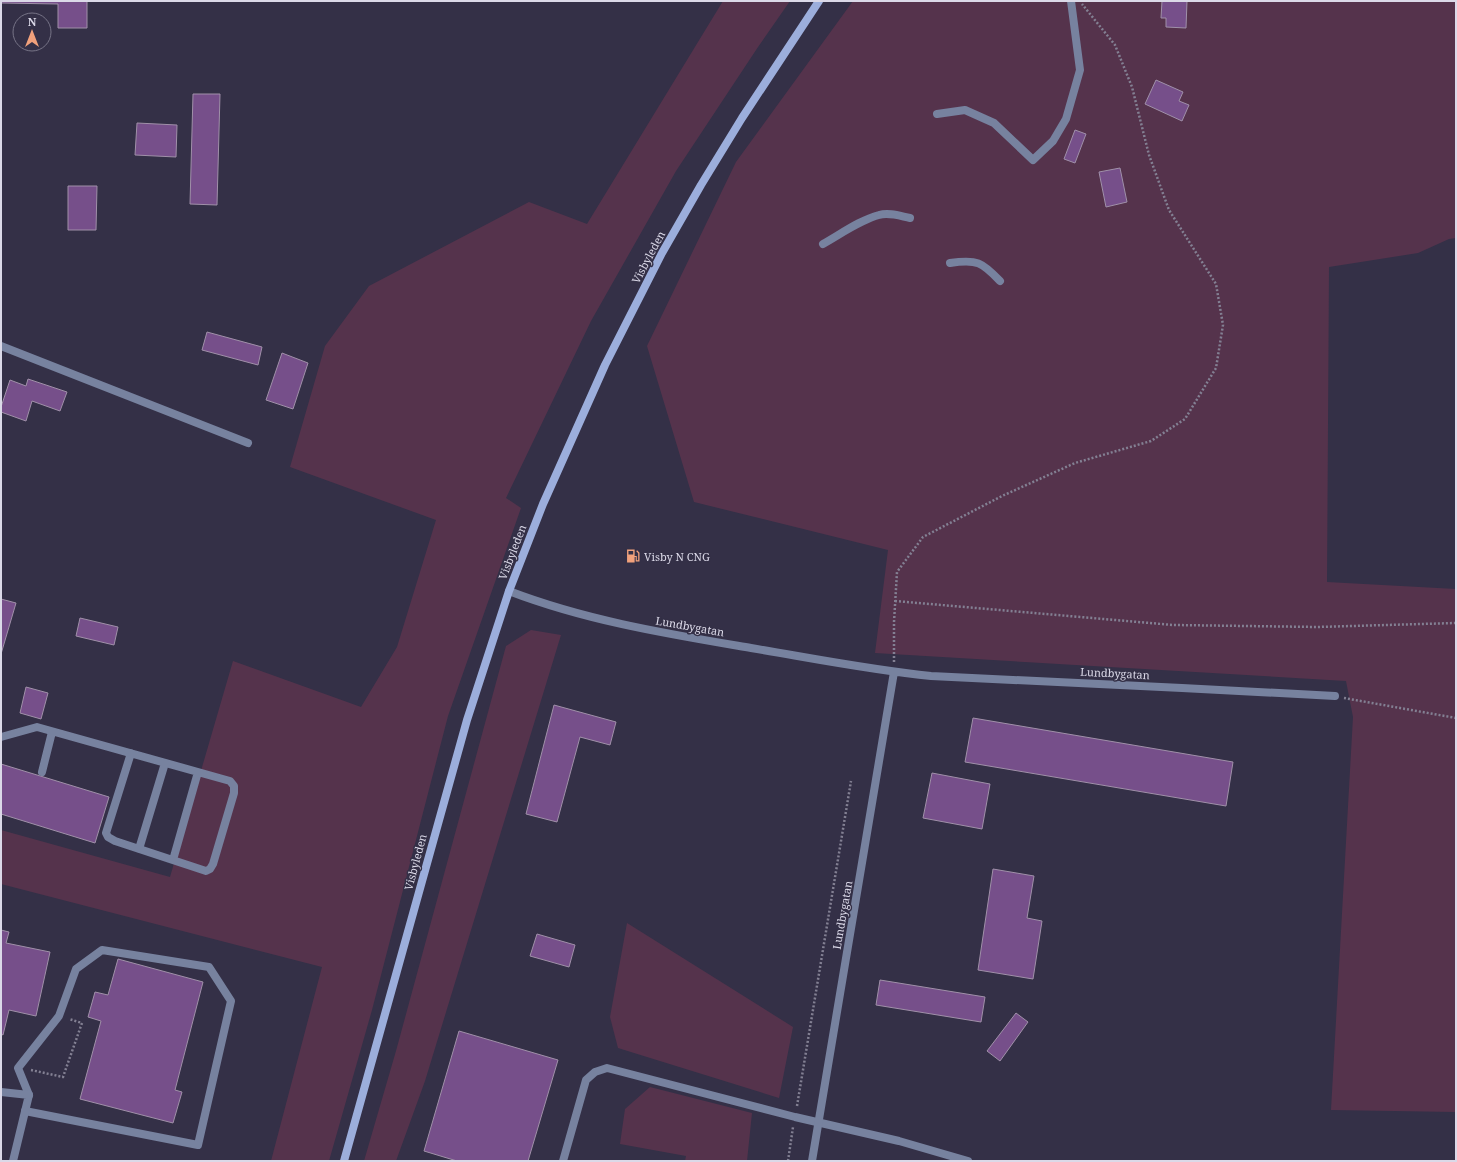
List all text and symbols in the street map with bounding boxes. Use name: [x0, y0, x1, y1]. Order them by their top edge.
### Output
north arrow: [12, 12, 52, 52]
text: N: [28, 14, 37, 29]
street label: Visbyleden: [628, 228, 668, 286]
street label: Visbyleden: [495, 522, 529, 582]
fuel station icon: Visby N CNG: [625, 548, 641, 564]
place label: Visby N CNG: [644, 549, 710, 564]
street label: Lundbygatan: [654, 613, 726, 639]
street label: Lundbygatan: [1080, 664, 1150, 682]
street label: Visbyleden: [400, 832, 430, 892]
street label: Lundbygatan: [829, 879, 855, 951]

